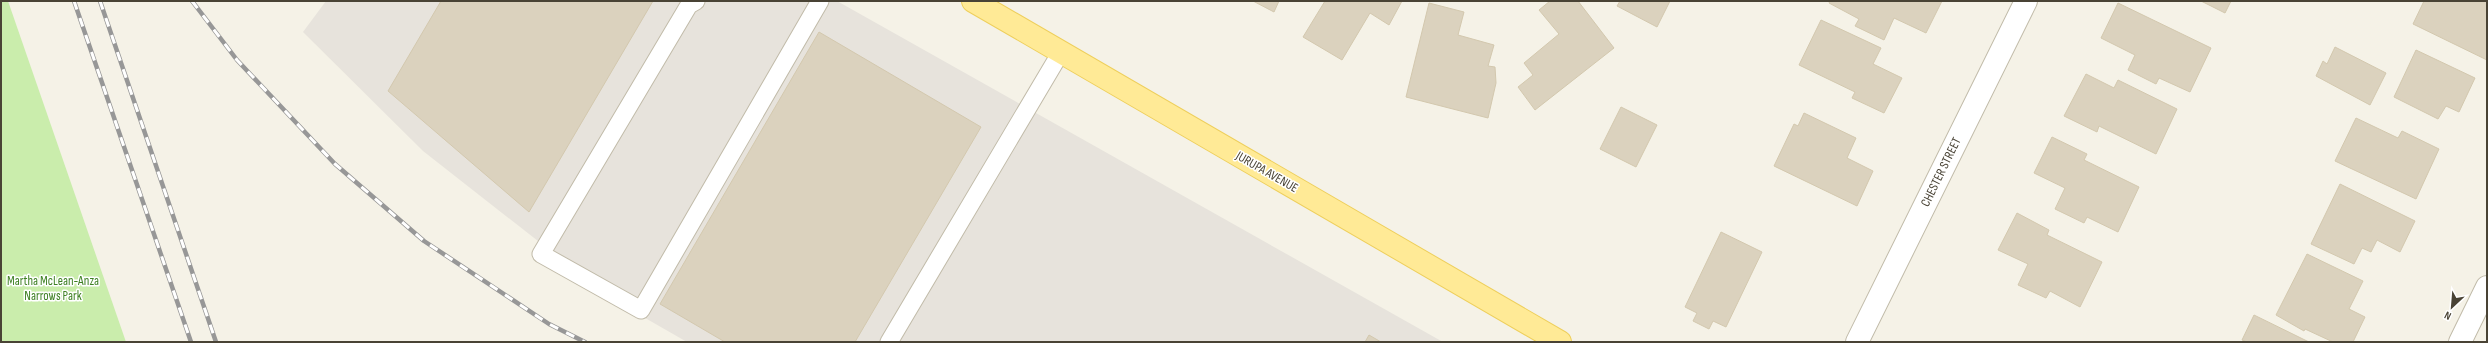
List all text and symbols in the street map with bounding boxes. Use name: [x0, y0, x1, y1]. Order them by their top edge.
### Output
street label: CHESTER STREET: [1917, 135, 1965, 209]
street label: JURUPA AVENUE: [1232, 147, 1301, 196]
park label: Martha McLean-Anza Narrows Park: [7, 273, 99, 304]
north arrow: [2432, 287, 2472, 327]
text: N: [2442, 308, 2453, 323]

